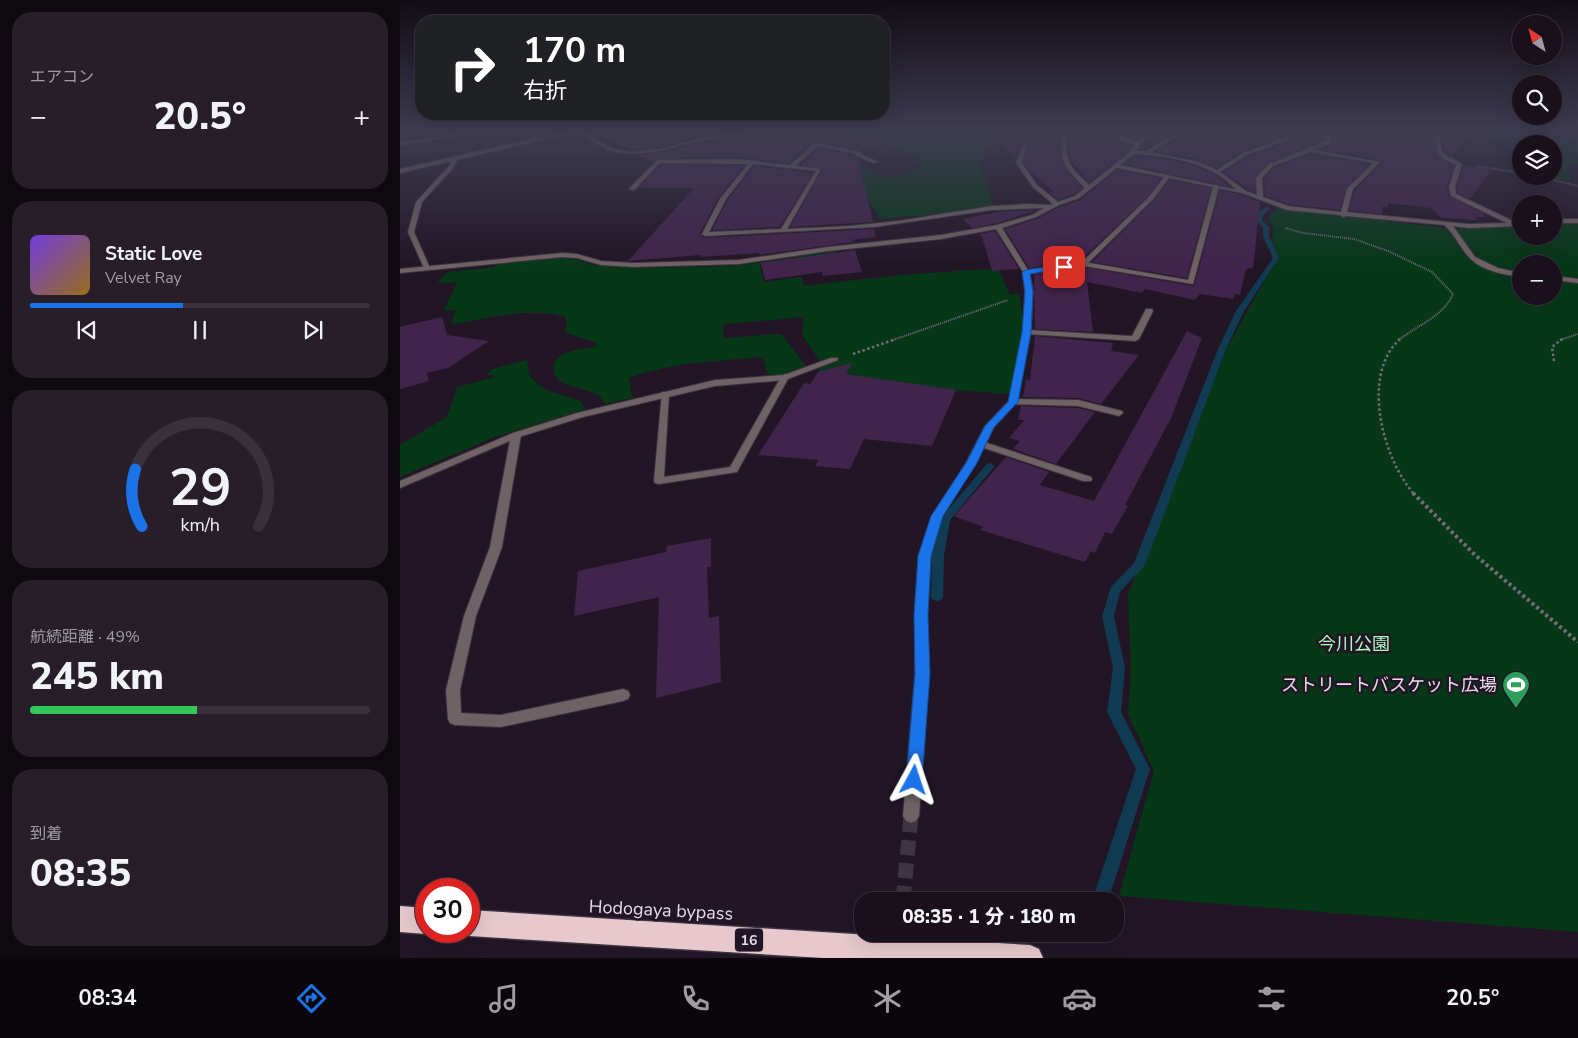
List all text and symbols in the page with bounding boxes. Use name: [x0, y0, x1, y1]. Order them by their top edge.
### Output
north arrow: [1512, 15, 1562, 65]
map controls: [1512, 15, 1562, 305]
text: 170 m: [523, 27, 626, 74]
icon: right: [440, 35, 505, 100]
text: エアコン: [30, 66, 94, 88]
button: search: [1512, 75, 1562, 125]
text: 右折: [523, 76, 567, 106]
text: 20.5°: [154, 91, 246, 142]
text: −: [30, 98, 47, 136]
text: +: [353, 98, 370, 136]
button: layers: [1512, 135, 1562, 185]
button: +: [1512, 195, 1562, 245]
text: Static Love: [105, 241, 202, 267]
pin: [1043, 246, 1085, 288]
icon: arrive: [1050, 253, 1078, 281]
button: −: [1512, 255, 1562, 305]
text: Velvet Ray: [105, 267, 182, 289]
icon: previous: [73, 316, 101, 344]
icon: pause: [186, 316, 214, 344]
icon: next: [299, 316, 327, 344]
text: 29: [169, 452, 231, 523]
text: km/h: [180, 513, 220, 537]
text: 航続距離 · 49%: [30, 626, 140, 648]
park label: 今川公園: [1318, 632, 1390, 656]
text: 245 km: [30, 651, 164, 702]
sports icon: ストリートバスケット広場: [1501, 670, 1531, 709]
place label: ストリートバスケット広場: [1281, 673, 1497, 697]
position arrow: [887, 753, 939, 805]
text: 到着: [30, 823, 62, 845]
text: 08:35: [30, 848, 131, 899]
speed limit sign: 30: [415, 878, 480, 943]
street label: Hodogaya bypass: [588, 894, 734, 926]
text: 08:35 · 1 分 · 180 m: [902, 904, 1076, 930]
road number: 16: [735, 928, 763, 952]
icon: directions: [294, 981, 329, 1016]
icon: music: [486, 981, 521, 1016]
icon: phone: [678, 981, 713, 1016]
icon: climate: [870, 981, 905, 1016]
icon: car: [1062, 981, 1097, 1016]
icon: filters: [1254, 981, 1289, 1016]
text: 08:34: [79, 983, 137, 1013]
text: 20.5°: [1446, 983, 1499, 1013]

